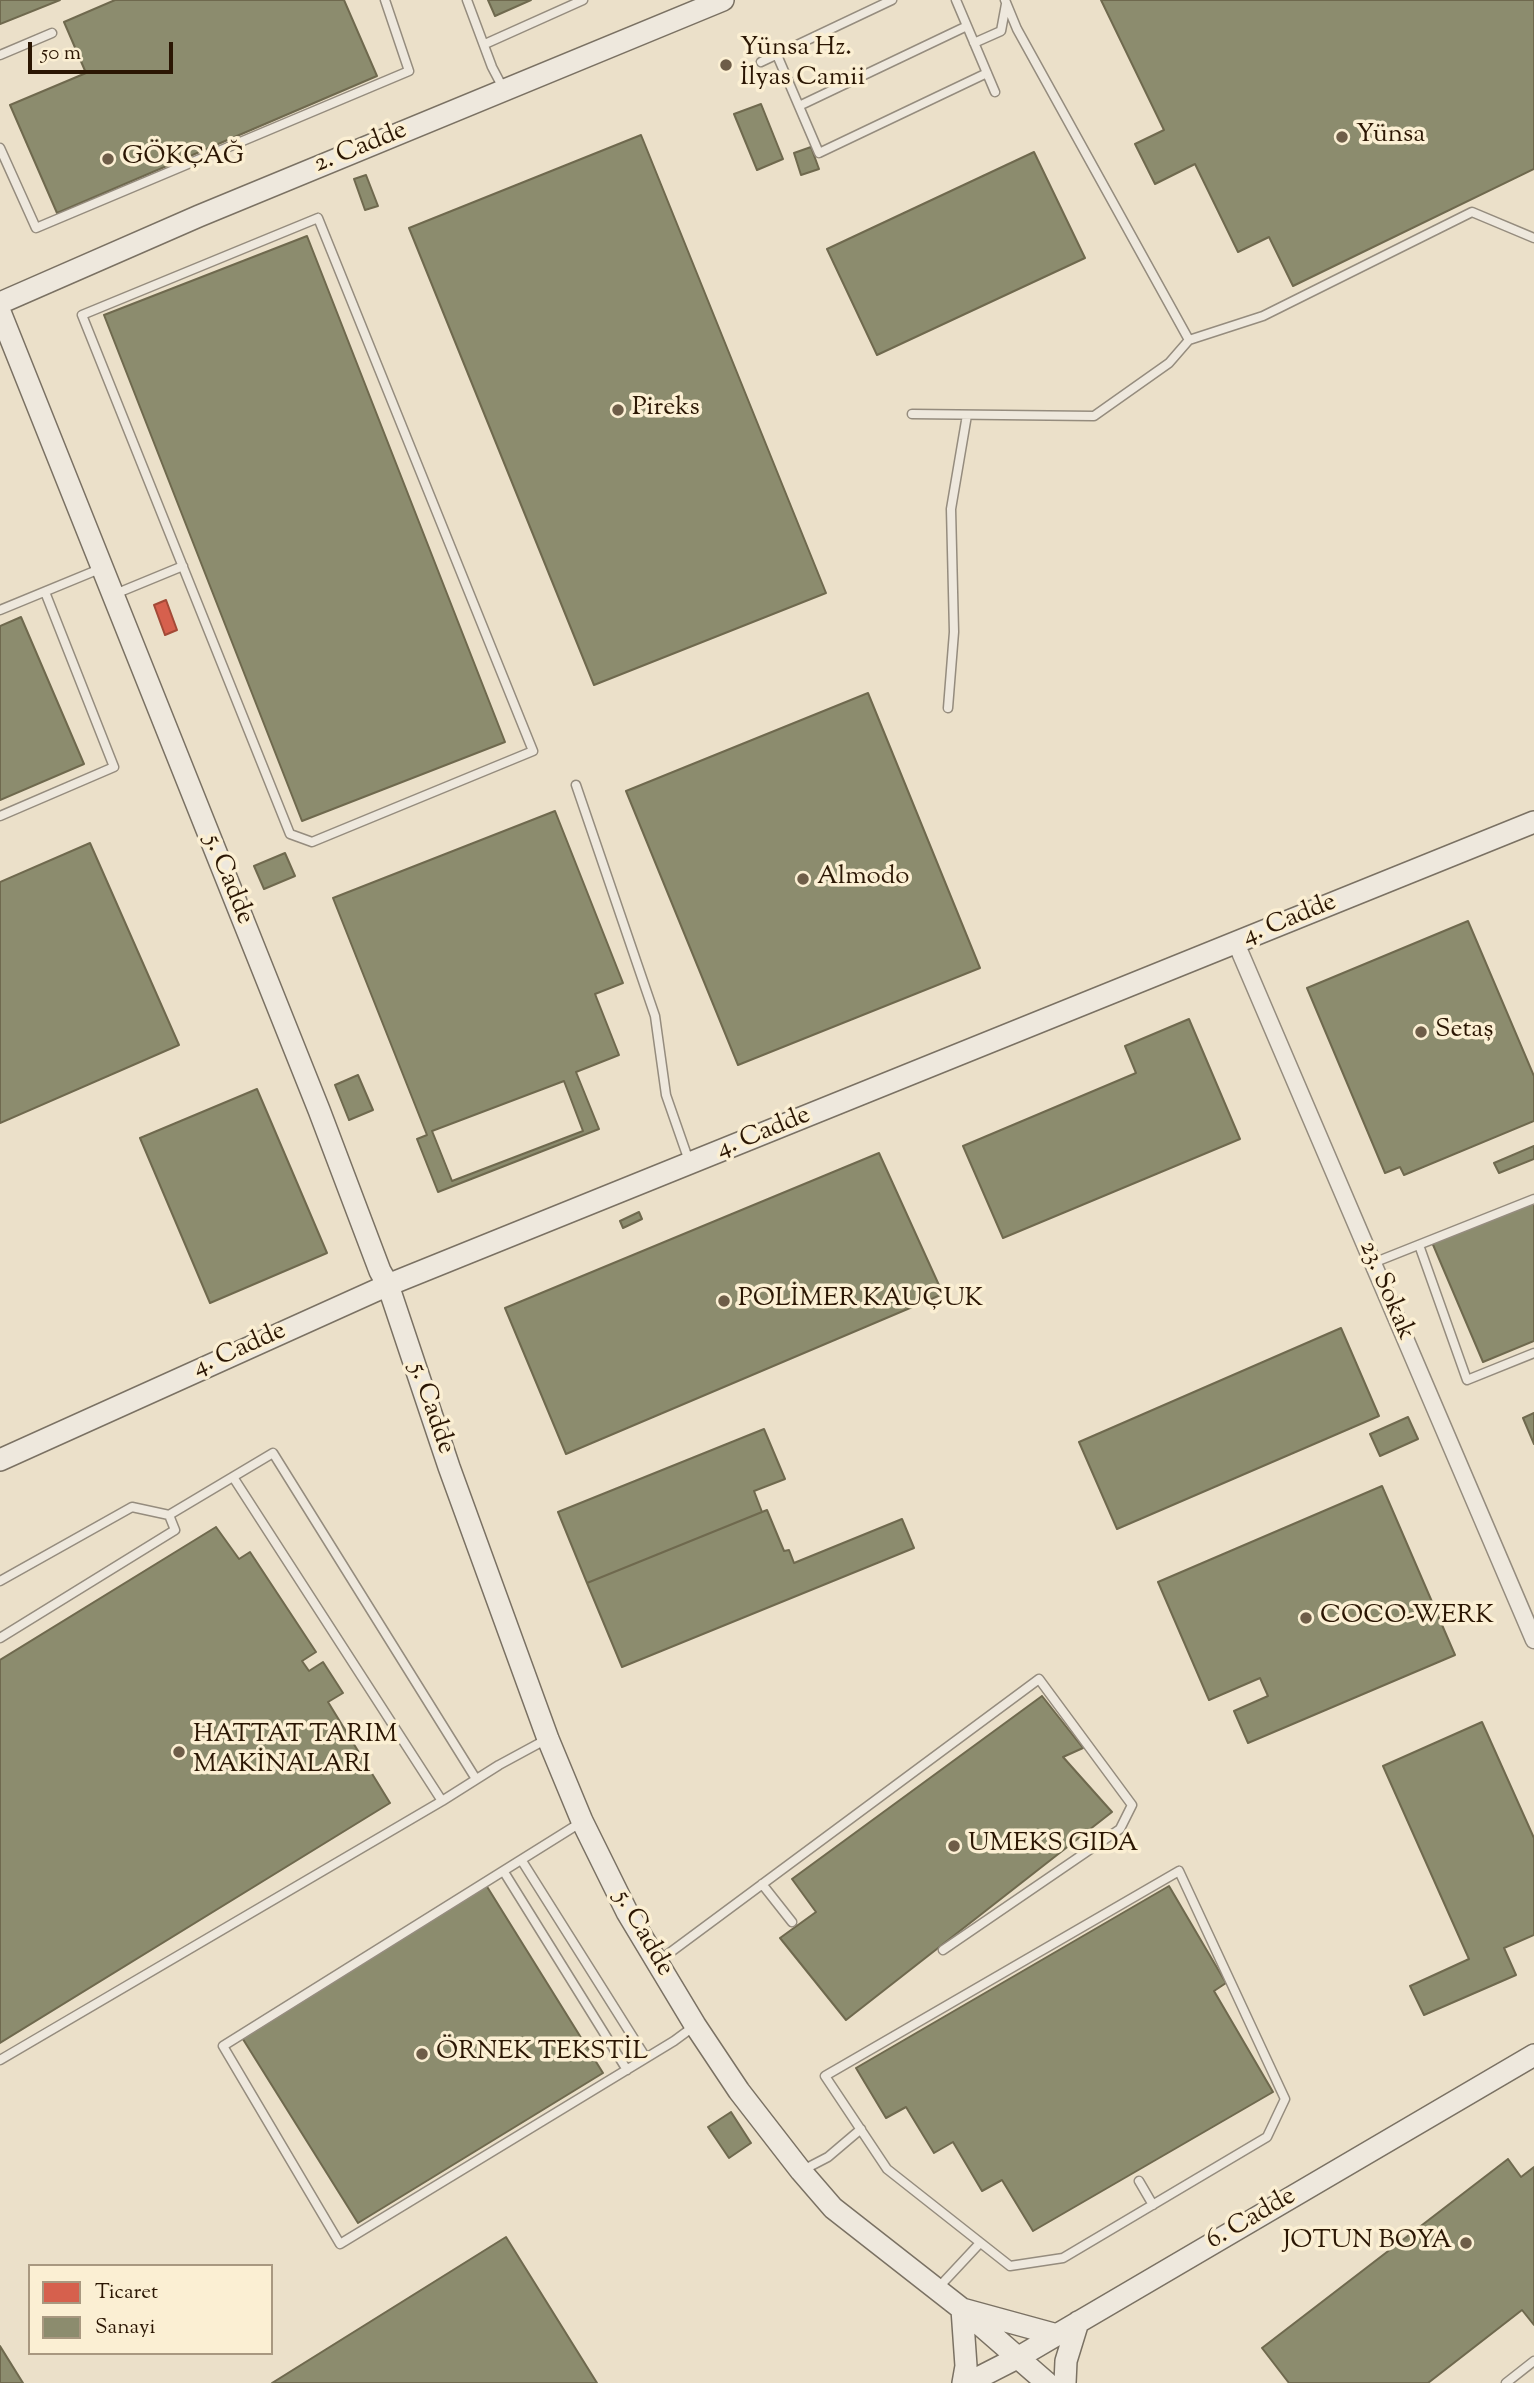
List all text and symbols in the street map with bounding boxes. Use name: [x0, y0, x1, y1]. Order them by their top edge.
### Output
scale bar: [32, 28, 177, 72]
place label: Yünsa Hz. İlyas Camii: [740, 34, 865, 96]
text: 50 m: [41, 39, 81, 69]
marker: Yünsa Hz. İlyas Camii: [718, 57, 734, 73]
street label: 2. Cadde: [310, 116, 412, 182]
place label: Yünsa: [1356, 121, 1425, 153]
marker: Yünsa: [1334, 129, 1350, 145]
place label: GÖKÇAĞ: [122, 143, 244, 175]
marker: GÖKÇAĞ: [100, 151, 116, 167]
place label: Pireks: [632, 394, 700, 426]
marker: Pireks: [610, 402, 626, 418]
street label: 5. Cadde: [195, 830, 259, 930]
place label: Almodo: [817, 863, 909, 895]
marker: Almodo: [795, 871, 811, 887]
street label: 4. Cadde: [1239, 888, 1341, 954]
place label: Setaş: [1435, 1016, 1494, 1048]
marker: Setaş: [1413, 1024, 1429, 1040]
street label: 4. Cadde: [713, 1101, 815, 1167]
street label: 23. Sokak: [1350, 1237, 1420, 1345]
place label: POLİMER KAUÇUK: [738, 1285, 983, 1317]
marker: POLİMER KAUÇUK: [716, 1293, 732, 1309]
street label: 4. Cadde: [189, 1317, 291, 1385]
street label: 5. Cadde: [400, 1359, 460, 1459]
place label: COCO-WERK: [1320, 1602, 1494, 1634]
marker: COCO-WERK: [1298, 1610, 1314, 1626]
place label: HATTAT TARIM MAKİNALARI: [193, 1721, 397, 1782]
marker: HATTAT TARIM MAKİNALARI: [171, 1744, 187, 1760]
place label: UMEKS GIDA: [968, 1830, 1138, 1862]
marker: UMEKS GIDA: [946, 1838, 962, 1854]
street label: 5. Cadde: [605, 1885, 679, 1983]
place label: ÖRNEK TEKSTİL: [436, 2038, 648, 2070]
marker: ÖRNEK TEKSTİL: [414, 2046, 430, 2062]
street label: 6. Cadde: [1202, 2182, 1302, 2258]
place label: JOTUN BOYA: [1283, 2227, 1452, 2259]
marker: JOTUN BOYA: [1458, 2235, 1474, 2251]
legend: [28, 2264, 273, 2355]
text: Ticaret: [95, 2278, 158, 2308]
text: Sanayi: [95, 2313, 155, 2343]

